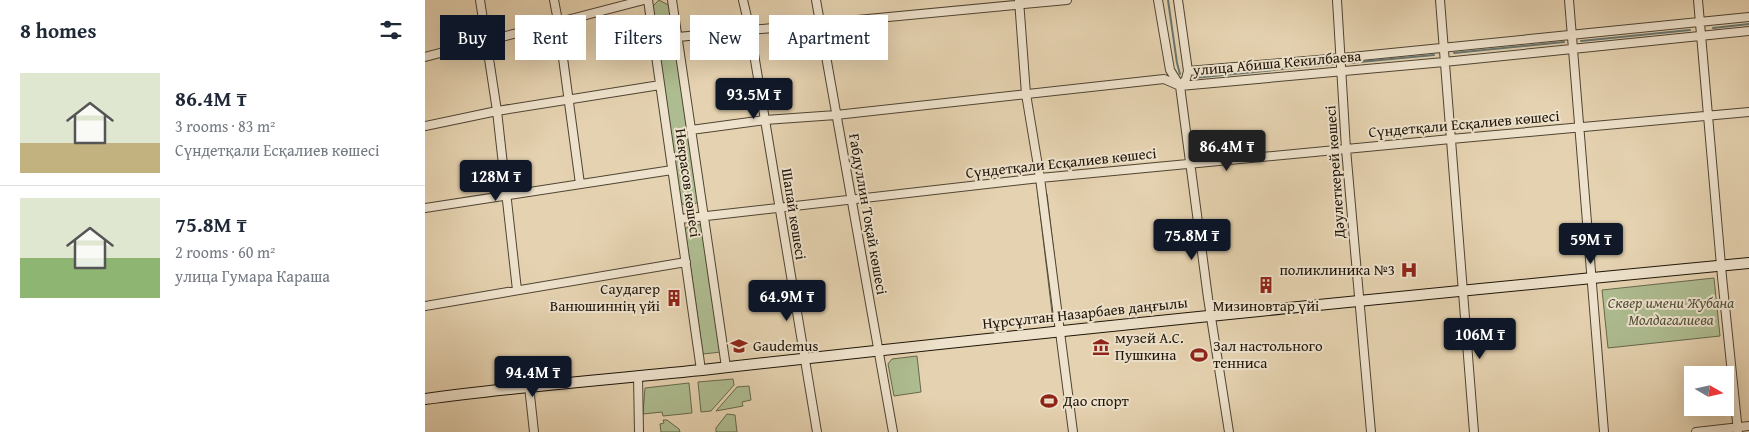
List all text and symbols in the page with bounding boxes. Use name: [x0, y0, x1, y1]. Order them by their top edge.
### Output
text: 8 homes: [20, 15, 96, 46]
chip: Buy: [440, 15, 505, 60]
chip: Rent: [515, 15, 586, 60]
chip: Filters: [596, 15, 680, 60]
chip: New: [690, 15, 759, 60]
chip: Apartment: [769, 15, 888, 60]
icon: filters: [377, 16, 405, 44]
street label: улица Абиша Кекилбаева: [1191, 45, 1363, 80]
pin: 93.5M ₸: [708, 78, 800, 120]
text: 93.5M ₸: [727, 82, 781, 106]
text: 86.4M ₸: [175, 83, 247, 114]
icon: home: [60, 93, 120, 153]
street label: Дәулеткерей көшесі: [1319, 105, 1350, 240]
street label: Сүндетқали Есқалиев көшесі: [1368, 105, 1560, 142]
text: 3 rooms · 83 m²: [175, 114, 275, 138]
street label: Некрасов көшесі: [670, 127, 707, 239]
pin: 86.4M ₸: [1181, 130, 1273, 172]
street label: Ғабдуллин Тоқай көшесі: [844, 132, 893, 296]
text: 86.4M ₸: [1200, 134, 1254, 158]
text: Сүндетқали Есқалиев көшесі: [175, 138, 380, 162]
street label: Сүндетқали Есқалиев көшесі: [965, 142, 1157, 183]
pin: 128M ₸: [455, 160, 537, 202]
text: 128M ₸: [471, 164, 521, 188]
street label: Шапай көшесі: [777, 167, 812, 261]
text: 75.8M ₸: [175, 209, 247, 240]
icon: home: [60, 218, 120, 278]
pin: 75.8M ₸: [1146, 218, 1238, 261]
pin: 59M ₸: [1556, 222, 1626, 265]
text: 75.8M ₸: [1165, 223, 1219, 247]
text: 59M ₸: [1570, 227, 1612, 251]
text: 2 rooms · 60 m²: [175, 240, 275, 264]
place label: поликлиника №3: [1279, 259, 1395, 280]
hospital icon: поликлиника №3: [1399, 260, 1419, 280]
text: улица Гумара Караша: [175, 264, 330, 288]
building icon: Мизиновтар үйі: [1256, 275, 1276, 295]
place label: Саудагер Ванюшиннің үйі: [550, 278, 660, 316]
pin: 64.9M ₸: [741, 280, 833, 322]
text: 64.9M ₸: [760, 284, 814, 308]
building icon: Саудагер Ванюшиннің үйі: [664, 288, 684, 308]
street label: Нұрсұлтан Назарбаев даңғылы: [981, 291, 1189, 334]
park label: Сквер имени Жубана Молдагалиева: [1608, 292, 1734, 330]
place label: Мизиновтар үйі: [1213, 295, 1319, 316]
pin: 106M ₸: [1439, 318, 1521, 360]
text: 106M ₸: [1455, 322, 1505, 346]
place label: музей А.С. Пушкина: [1115, 327, 1184, 365]
place label: Gaudemus: [753, 335, 818, 356]
place label: Зал настольного тенниса: [1213, 335, 1323, 373]
school or university icon: Gaudemus: [729, 336, 749, 356]
museum icon: музей А.С. Пушкина: [1091, 337, 1111, 357]
sports icon: Зал настольного тенниса: [1189, 345, 1209, 365]
pin: 94.4M ₸: [487, 356, 579, 398]
text: 94.4M ₸: [506, 360, 560, 384]
north arrow: [1684, 366, 1734, 416]
map controls: [1684, 366, 1734, 416]
place label: Дао спорт: [1062, 390, 1130, 411]
sports icon: Дао спорт: [1039, 391, 1059, 411]

